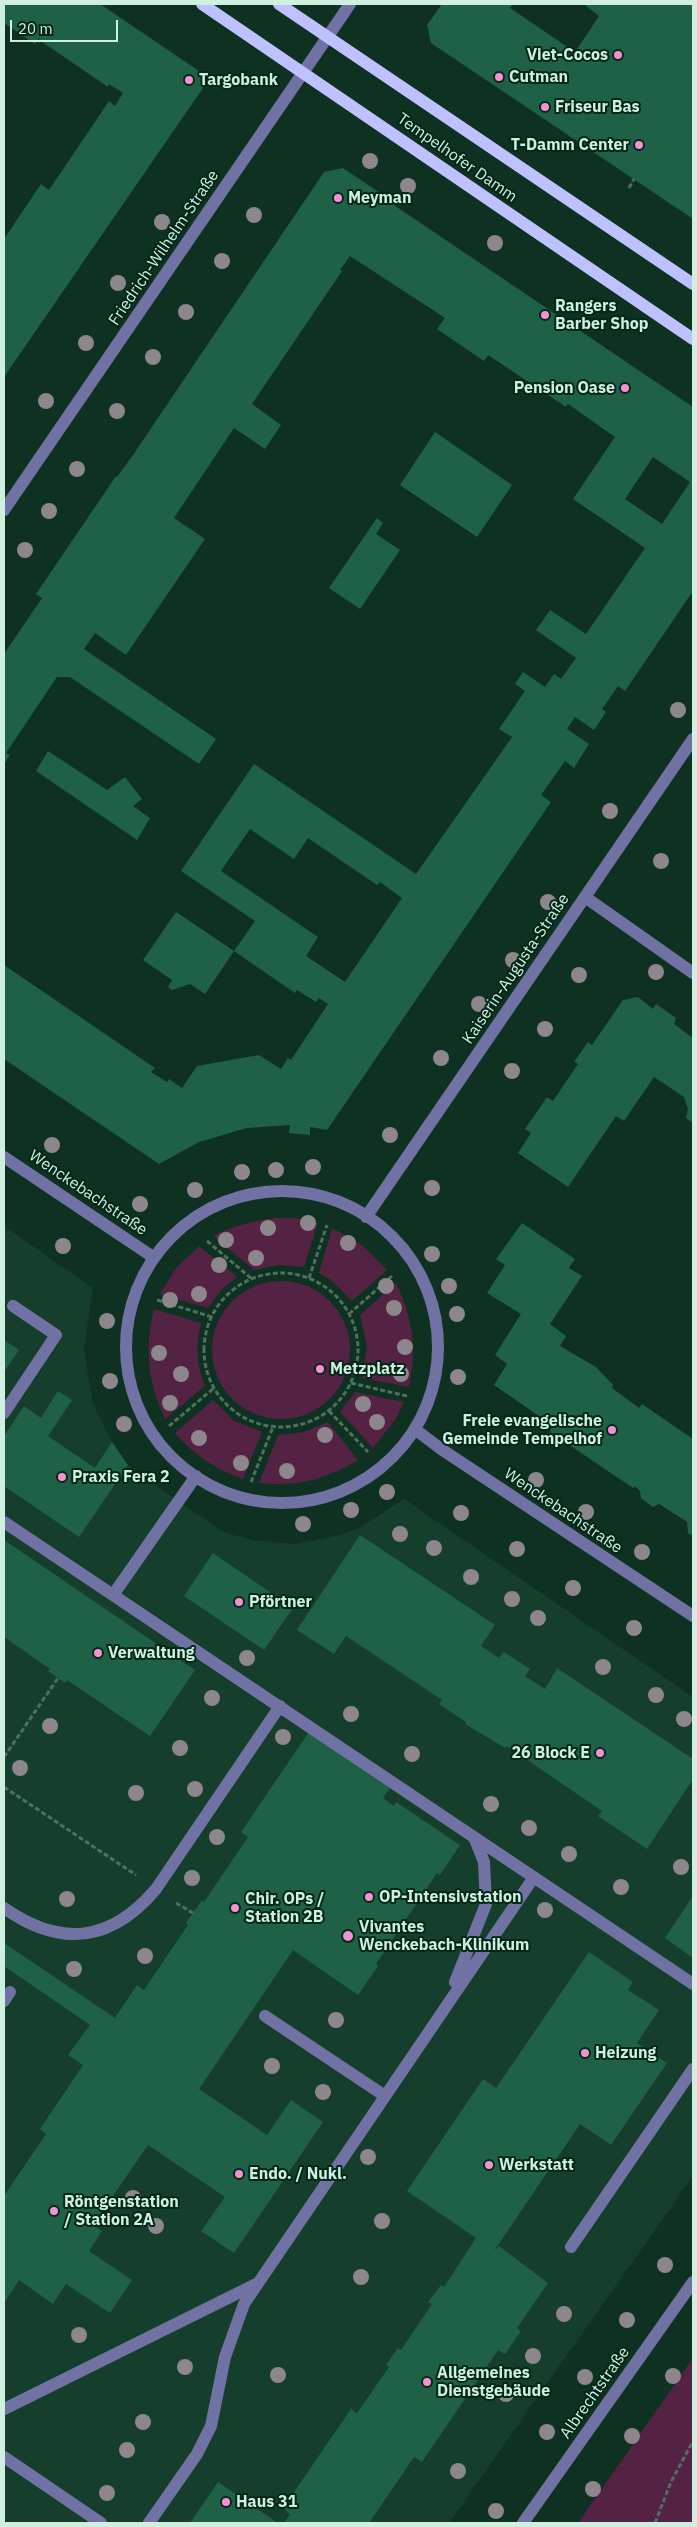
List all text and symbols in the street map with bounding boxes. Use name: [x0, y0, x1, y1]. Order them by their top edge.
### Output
scale bar: [12, 10, 120, 42]
text: 20 m: [18, 19, 53, 38]
place label: Viet-Cocos: [527, 45, 608, 65]
marker: Viet-Cocos: [612, 49, 624, 61]
place label: Cutman: [509, 67, 568, 87]
place label: Targobank: [199, 70, 278, 90]
marker: Cutman: [493, 71, 505, 83]
marker: Targobank: [183, 74, 195, 86]
place label: Friseur Bas: [555, 97, 640, 117]
marker: Friseur Bas: [539, 101, 551, 113]
street label: Tempelhofer Damm: [393, 109, 521, 207]
place label: T-Damm Center: [511, 135, 629, 155]
marker: T-Damm Center: [633, 139, 645, 151]
street label: Friedrich-Wilhelm-Straße: [105, 167, 223, 329]
place label: Meyman: [348, 188, 411, 208]
marker: Meyman: [332, 192, 344, 204]
place label: Rangers Barber Shop: [555, 296, 648, 334]
marker: Rangers Barber Shop: [539, 309, 551, 321]
place label: Pension Oase: [514, 378, 615, 398]
marker: Pension Oase: [619, 382, 631, 394]
street label: Kaiserin-Augusta-Straße: [459, 890, 573, 1048]
street label: Wenckebachstraße: [25, 1146, 151, 1240]
place label: Metzplatz: [330, 1359, 405, 1379]
marker: Metzplatz: [314, 1363, 326, 1375]
place label: Freie evangelische Gemeinde Tempelhof: [442, 1411, 602, 1449]
marker: Freie evangelische Gemeinde Tempelhof: [606, 1424, 618, 1436]
street label: Wenckebachstraße: [500, 1464, 626, 1558]
place label: Praxis Fera 2: [72, 1467, 170, 1487]
marker: Praxis Fera 2: [56, 1471, 68, 1483]
place label: Pförtner: [249, 1592, 312, 1612]
marker: Pförtner: [233, 1596, 245, 1608]
place label: Verwaltung: [108, 1643, 195, 1663]
marker: Verwaltung: [92, 1647, 104, 1659]
place label: 26 Block E: [511, 1743, 590, 1763]
marker: 26 Block E: [594, 1747, 606, 1759]
place label: OP-Intensivstation: [379, 1887, 521, 1907]
place label: Chir. OPs / Station 2B: [245, 1889, 324, 1927]
marker: OP-Intensivstation: [363, 1891, 375, 1903]
marker: Chir. OPs / Station 2B: [229, 1902, 241, 1914]
place label: Vivantes Wenckebach-Klinikum: [359, 1917, 529, 1955]
marker: Vivantes Wenckebach-Klinikum: [341, 1929, 355, 1943]
place label: Heizung: [595, 2043, 656, 2063]
marker: Heizung: [579, 2047, 591, 2059]
place label: Werkstatt: [499, 2155, 574, 2175]
marker: Werkstatt: [483, 2159, 495, 2171]
place label: Endo. / Nukl.: [249, 2164, 347, 2184]
marker: Endo. / Nukl.: [233, 2168, 245, 2180]
place label: Röntgenstation / Station 2A: [64, 2192, 179, 2230]
marker: Röntgenstation / Station 2A: [48, 2205, 60, 2217]
street label: Albrechtstraße: [556, 2343, 634, 2443]
place label: Allgemeines Dienstgebäude: [437, 2363, 550, 2401]
marker: Allgemeines Dienstgebäude: [421, 2376, 433, 2388]
place label: Haus 31: [236, 2492, 297, 2512]
marker: Haus 31: [220, 2496, 232, 2508]

